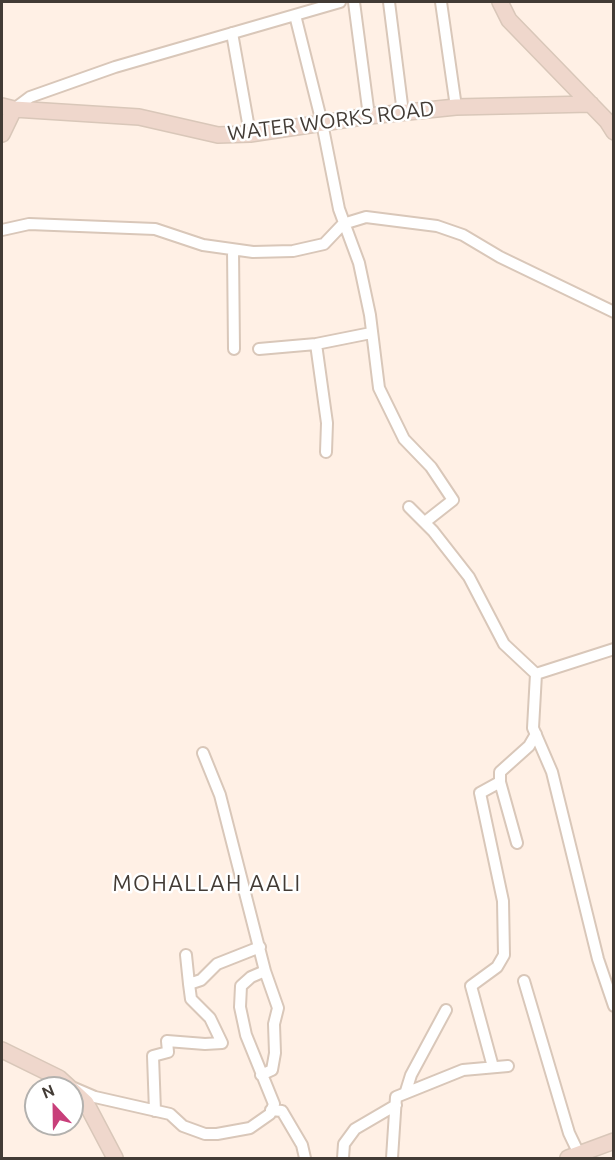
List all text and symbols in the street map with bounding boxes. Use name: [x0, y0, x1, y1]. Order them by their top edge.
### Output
street label: WATER WORKS ROAD: [226, 96, 436, 146]
district label: MOHALLAH AALI: [112, 871, 302, 897]
north arrow: [24, 1076, 84, 1136]
text: N: [39, 1081, 57, 1102]

